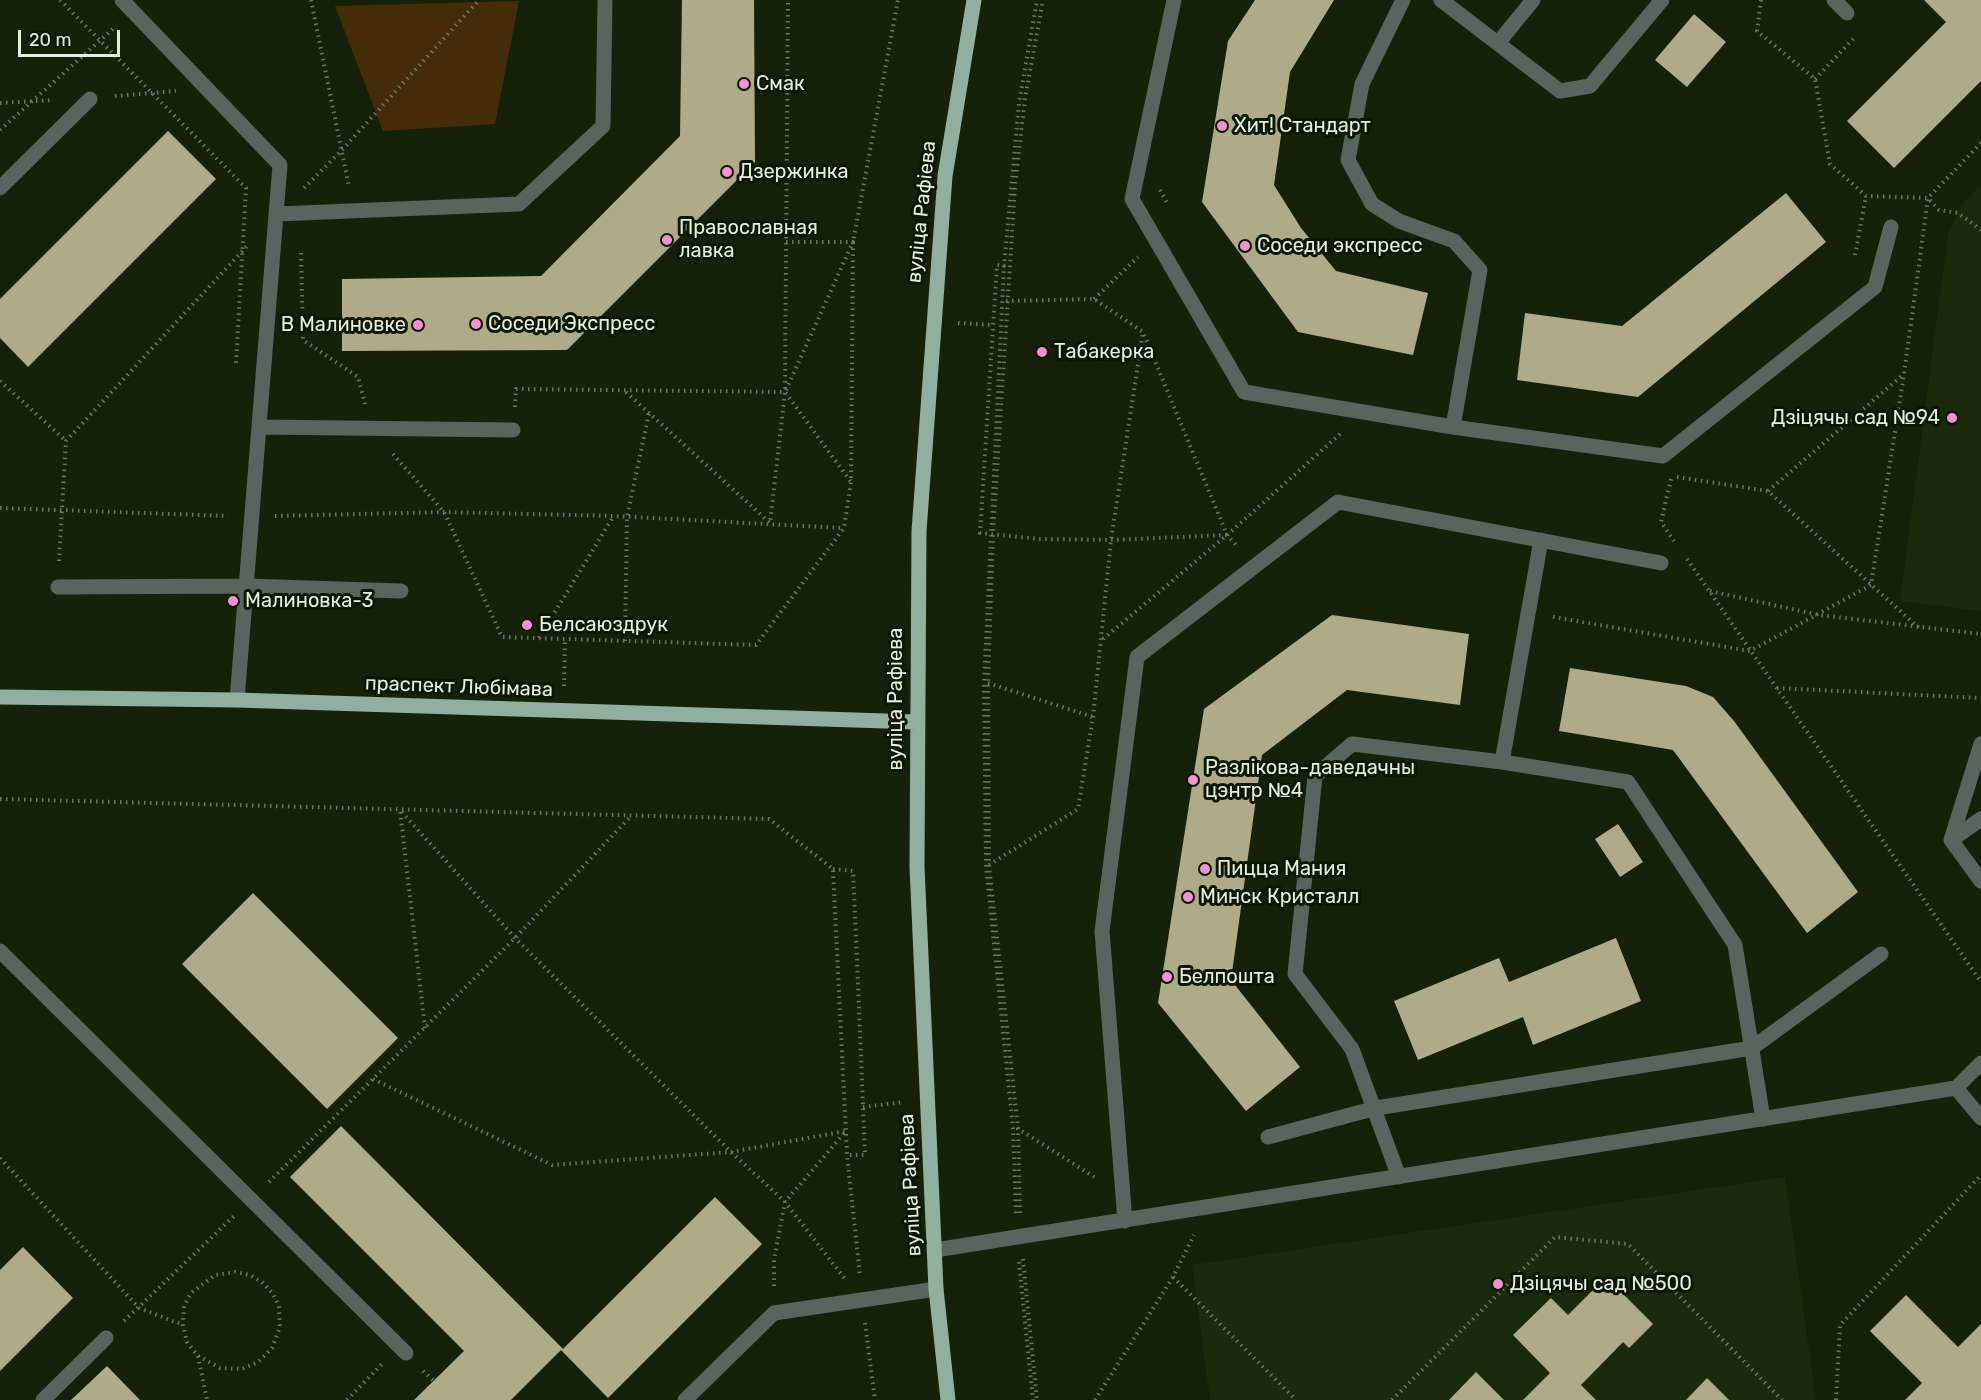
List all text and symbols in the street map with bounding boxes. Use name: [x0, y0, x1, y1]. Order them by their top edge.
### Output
scale bar: [21, 18, 123, 56]
text: 20 m: [29, 29, 71, 51]
place label: Смак: [756, 72, 805, 96]
marker: Смак: [737, 77, 751, 91]
place label: Хит! Стандарт: [1234, 114, 1371, 138]
marker: Хит! Стандарт: [1215, 119, 1229, 133]
street label: вуліца Рафіева: [903, 140, 941, 284]
place label: Дзержинка: [739, 160, 849, 184]
marker: Дзержинка: [720, 165, 734, 179]
place label: Православная лавка: [679, 216, 818, 263]
marker: Православная лавка: [660, 233, 674, 247]
place label: Соседи экспресс: [1257, 234, 1423, 258]
marker: Соседи экспресс: [1238, 239, 1252, 253]
place label: Соседи Экспресс: [488, 312, 655, 336]
place label: В Малиновке: [281, 313, 406, 337]
marker: Соседи Экспресс: [469, 317, 483, 331]
marker: В Малиновке: [411, 318, 425, 332]
place label: Табакерка: [1054, 340, 1154, 364]
marker: Табакерка: [1035, 345, 1049, 359]
place label: Дзіцячы сад №94: [1771, 406, 1940, 430]
marker: Дзіцячы сад №94: [1945, 411, 1959, 425]
place label: Малиновка-3: [245, 589, 374, 613]
marker: Малиновка-3: [226, 594, 240, 608]
place label: Белсаюздрук: [539, 613, 668, 637]
marker: Белсаюздрук: [520, 618, 534, 632]
street label: вуліца Рафіева: [884, 628, 908, 770]
street label: праспект Любімава: [365, 672, 553, 702]
place label: Разлікова-даведачны цэнтр №4: [1205, 756, 1415, 803]
marker: Разлікова-даведачны цэнтр №4: [1186, 773, 1200, 787]
place label: Пицца Мания: [1217, 857, 1346, 881]
marker: Пицца Мания: [1198, 862, 1212, 876]
place label: Минск Кристалл: [1200, 885, 1359, 909]
marker: Минск Кристалл: [1181, 890, 1195, 904]
place label: Белпошта: [1179, 965, 1275, 989]
marker: Белпошта: [1160, 970, 1174, 984]
street label: вуліца Рафіева: [895, 1113, 927, 1257]
place label: Дзіцячы сад №500: [1510, 1272, 1692, 1296]
marker: Дзіцячы сад №500: [1491, 1277, 1505, 1291]

